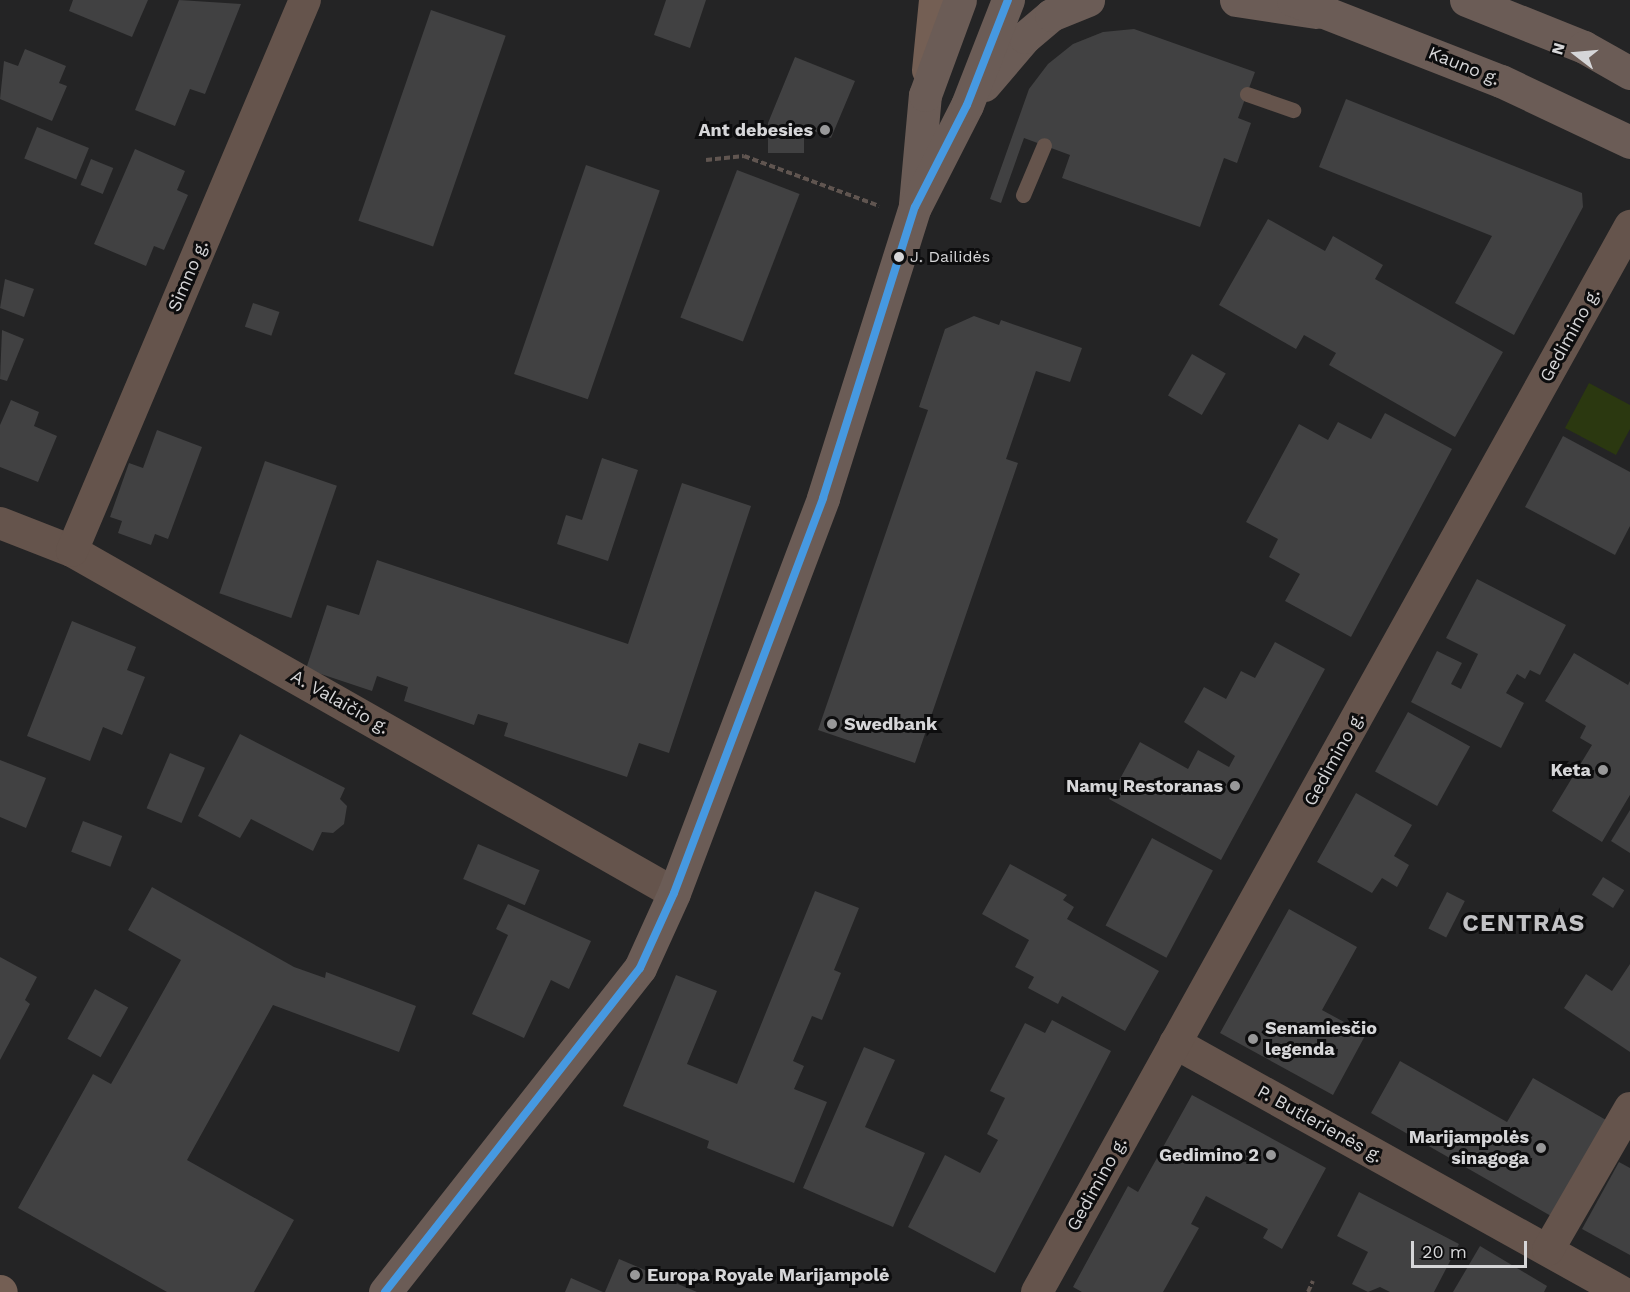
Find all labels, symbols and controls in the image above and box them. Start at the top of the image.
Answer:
north arrow [1546,24,1606,84]
text: N [1547,41,1569,57]
street label: Kauno g. [1425,42,1503,90]
place label: Ant debesies [698,119,813,141]
marker: Ant debesies [818,123,832,137]
street label: Simno g. [163,237,213,315]
place label: J. Dailidės [910,247,990,267]
marker: J. Dailidės [893,251,905,263]
street label: Gedimino g. [1535,284,1605,386]
street label: A. Valaičio g. [287,665,393,739]
street label: Gedimino g. [1299,708,1369,810]
place label: Swedbank [844,713,937,735]
marker: Swedbank [825,717,839,731]
place label: Keta [1551,759,1591,781]
marker: Keta [1596,763,1610,777]
place label: Namų Restoranas [1066,775,1223,797]
marker: Namų Restoranas [1228,779,1242,793]
district label: CENTRAS [1462,910,1586,938]
place label: Senamiesčio legenda [1265,1018,1377,1060]
marker: Senamiesčio legenda [1246,1032,1260,1046]
street label: P. Butlerienės g. [1253,1081,1387,1167]
place label: Marijampolės sinagoga [1409,1127,1529,1170]
street label: Gedimino g. [1062,1133,1132,1235]
marker: Marijampolės sinagoga [1534,1141,1548,1155]
place label: Gedimino 2 [1159,1144,1259,1166]
marker: Gedimino 2 [1264,1148,1278,1162]
scale bar [1414,1229,1530,1267]
text: 20 m [1422,1241,1467,1262]
place label: Europa Royale Marijampolė [647,1264,890,1286]
marker: Europa Royale Marijampolė [628,1268,642,1282]

